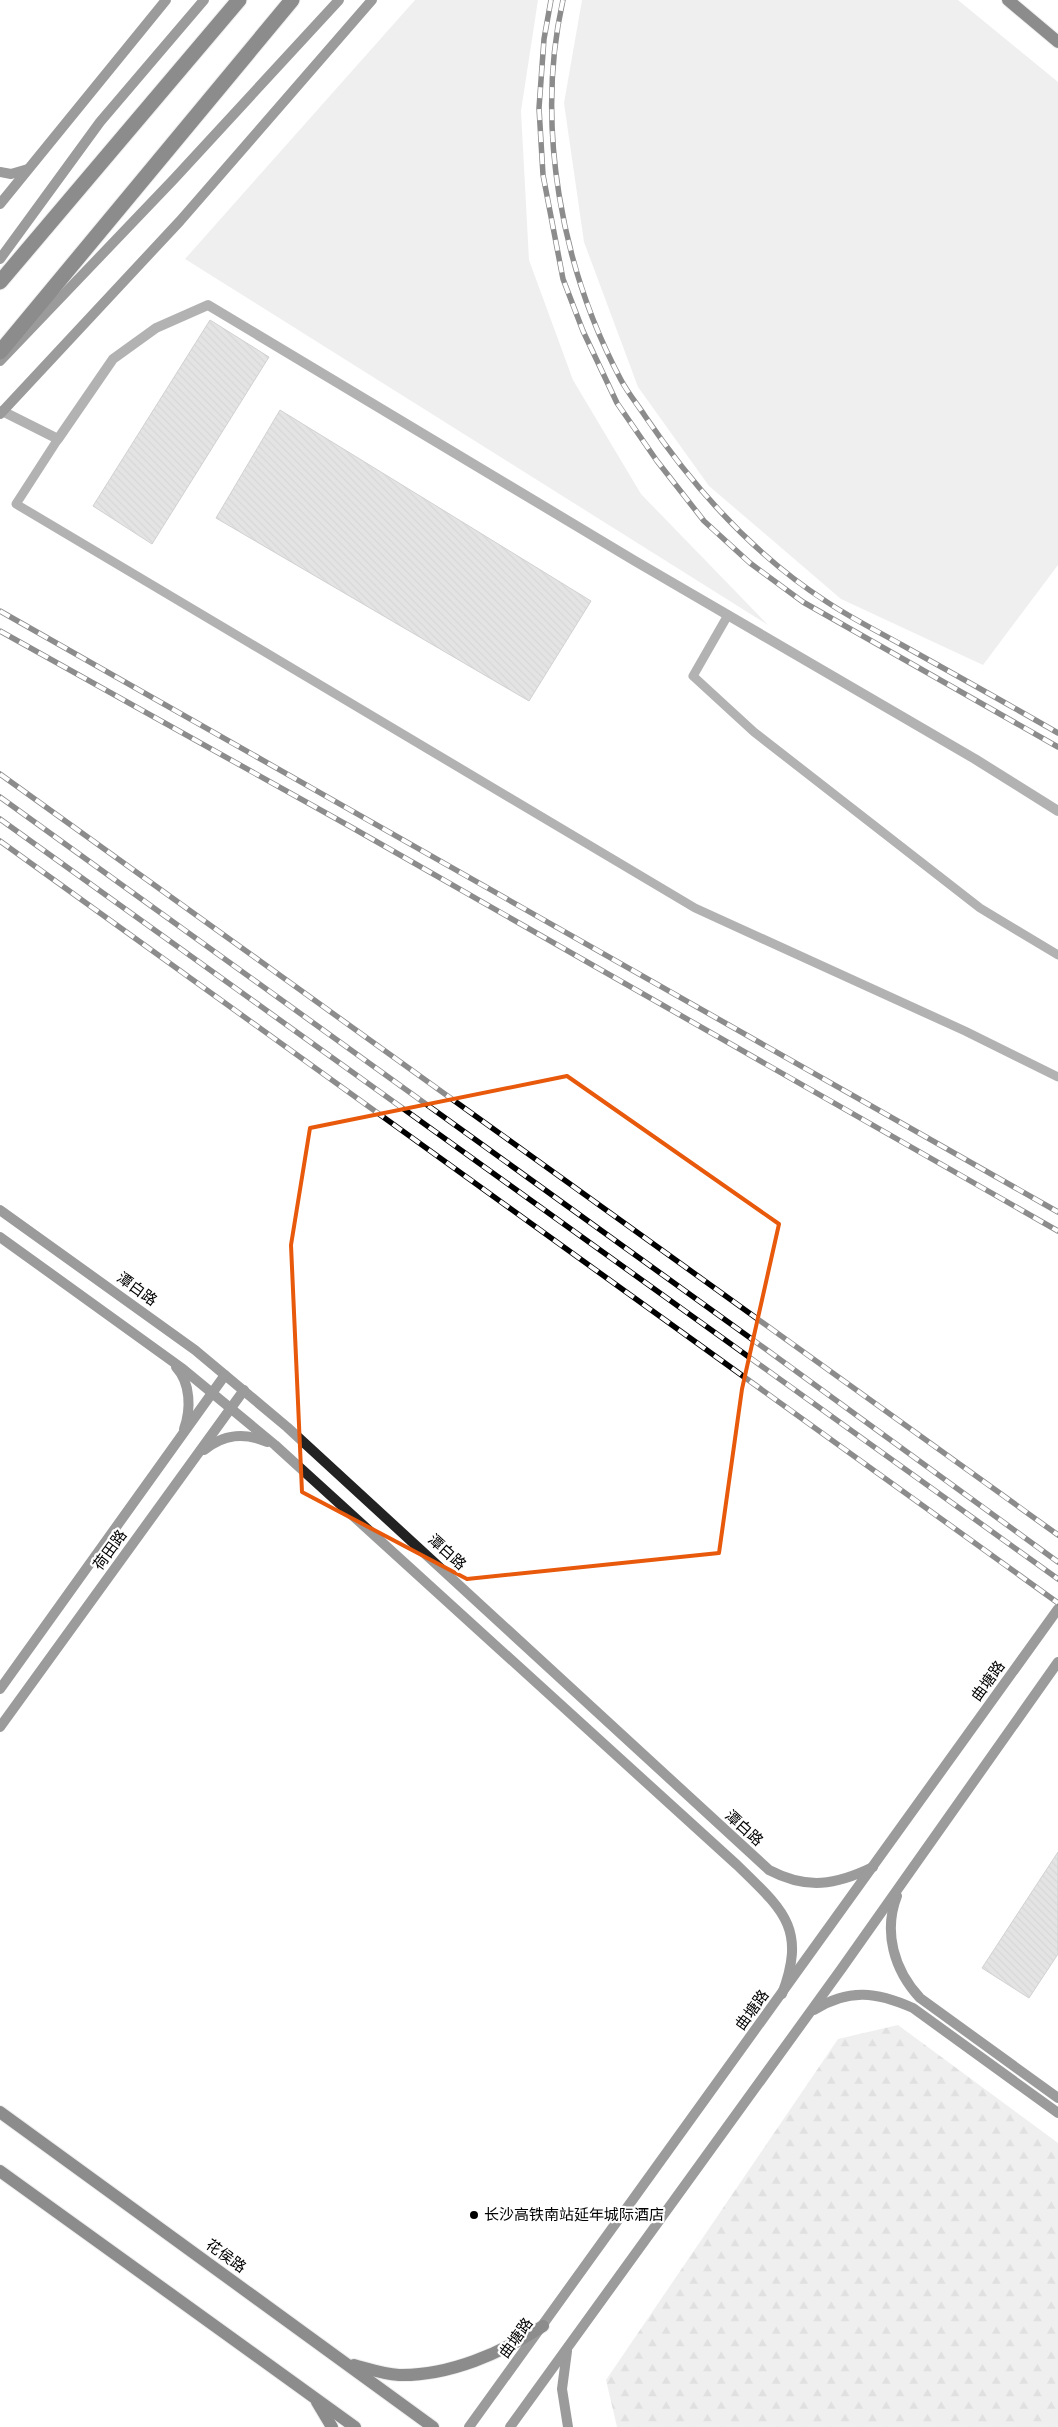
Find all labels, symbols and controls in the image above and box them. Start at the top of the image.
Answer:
street label: 潭白路 [114,1268,160,1310]
street label: 荷田路 [89,1527,131,1573]
street label: 潭白路 [424,1530,470,1574]
street label: 曲塘路 [967,1658,1009,1704]
street label: 潭白路 [721,1806,767,1850]
street label: 曲塘路 [731,1987,773,2033]
place label: 长沙高铁南站延年城际酒店 [484,2206,664,2224]
marker: 长沙高铁南站延年城际酒店 [468,2209,480,2221]
street label: 花侯路 [203,2235,249,2277]
street label: 曲塘路 [495,2315,537,2361]

